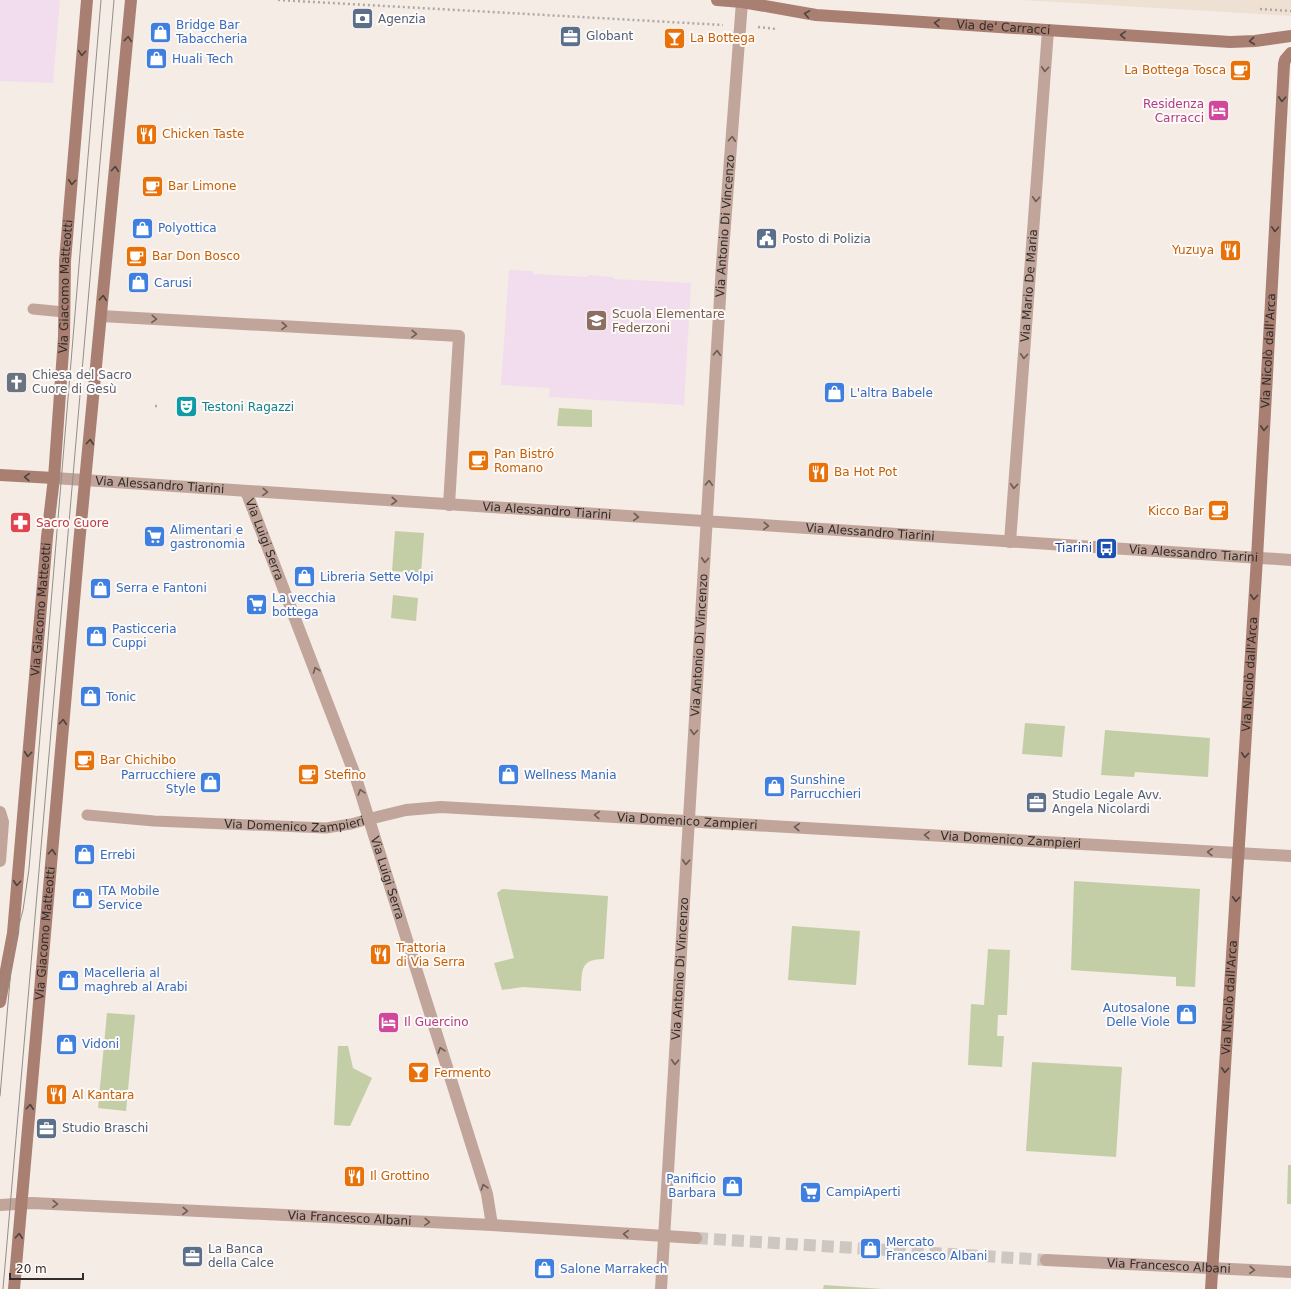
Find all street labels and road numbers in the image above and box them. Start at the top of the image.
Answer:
street label: Via de' Carracci [956,17,1051,37]
street label: Via Antonio Di Vincenzo [713,154,737,298]
street label: Via Giacomo Matteotti [56,219,75,354]
street label: Via Mario De Maria [1018,229,1040,343]
street label: Via Nicolò dall'Arca [1258,293,1278,409]
street label: Via Alessandro Tiarini [95,474,225,496]
street label: Via Luigi Serra [243,497,287,583]
street label: Via Alessandro Tiarini [482,499,612,522]
street label: Via Alessandro Tiarini [805,521,935,543]
street label: Via Giacomo Matteotti [28,542,53,677]
street label: Via Alessandro Tiarini [1129,542,1258,565]
street label: Via Antonio Di Vincenzo [688,573,711,717]
street label: Via Nicolò dall'Arca [1239,616,1260,732]
street label: Via Domenico Zampieri [617,810,758,832]
street label: Via Domenico Zampieri [224,814,366,835]
street label: Via Domenico Zampieri [940,829,1082,851]
street label: Via Luigi Serra [368,834,407,921]
street label: Via Giacomo Matteotti [32,866,58,1001]
street label: Via Antonio Di Vincenzo [669,897,691,1040]
street label: Via Nicolò dall'Arca [1219,940,1240,1055]
street label: Via Francesco Albani [287,1208,412,1228]
street label: Via Francesco Albani [1107,1256,1231,1276]

